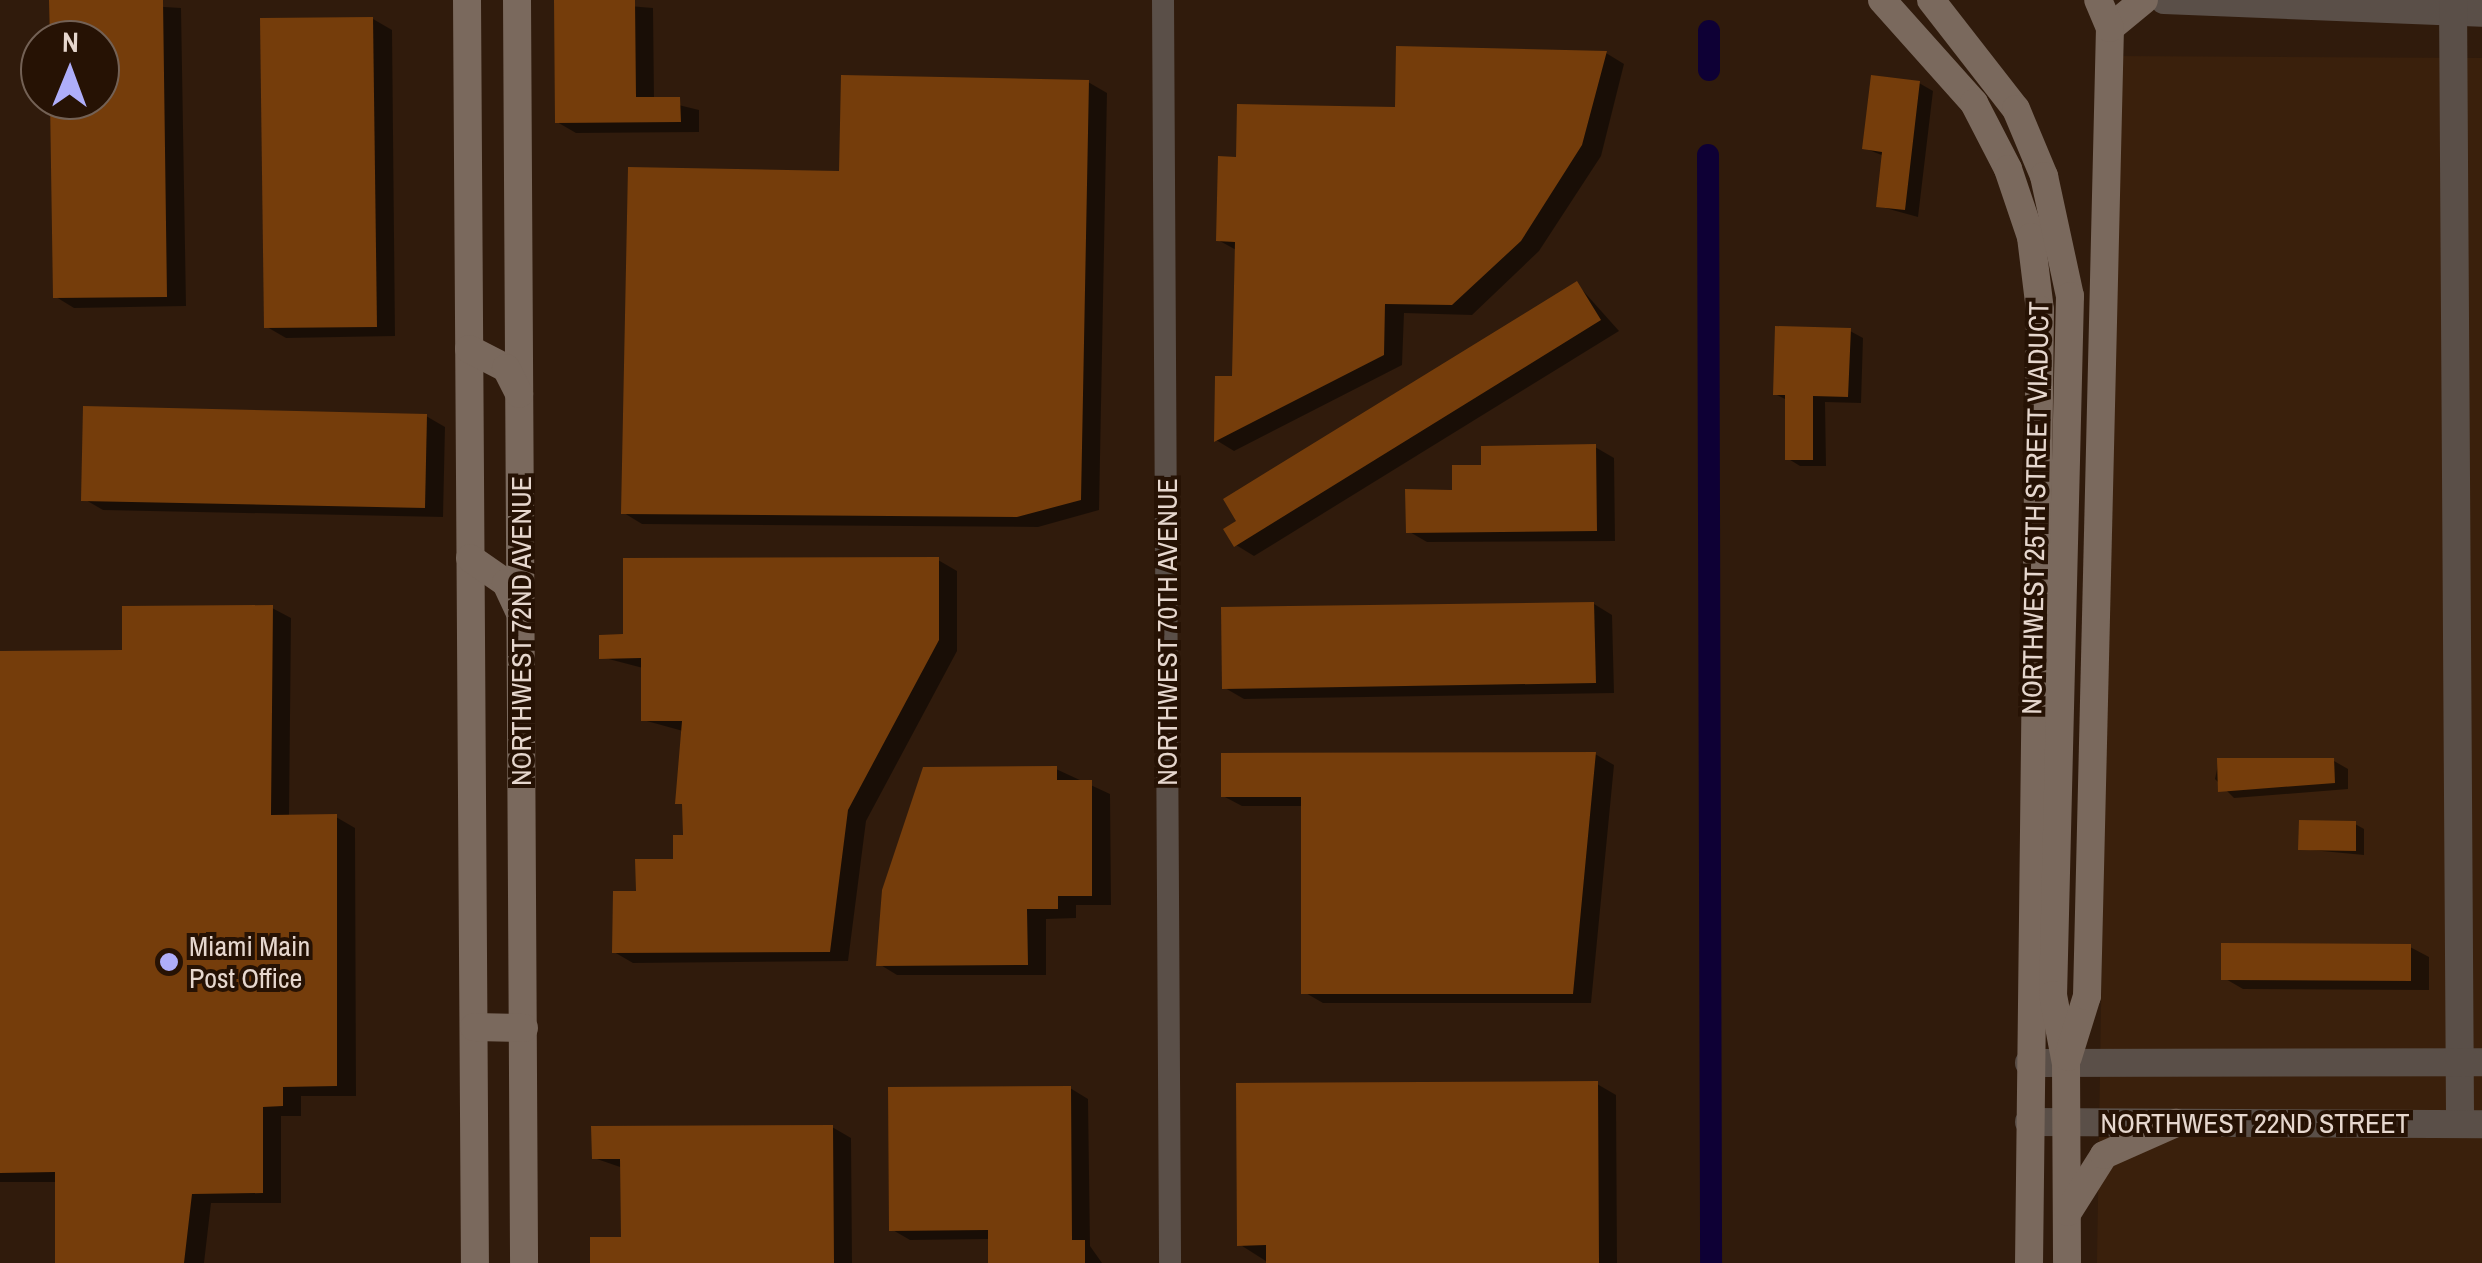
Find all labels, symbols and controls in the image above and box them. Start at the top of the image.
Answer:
north arrow [20,20,120,120]
text: N [62,23,79,61]
street label: NORTHWEST 25TH STREET VIADUCT [2015,301,2055,715]
street label: NORTHWEST 72ND AVENUE [504,475,538,787]
street label: NORTHWEST 70TH AVENUE [1150,477,1184,787]
place label: Miami Main Post Office [189,929,310,995]
marker: Miami Main Post Office [158,951,180,973]
street label: NORTHWEST 22ND STREET [2100,1106,2410,1140]

